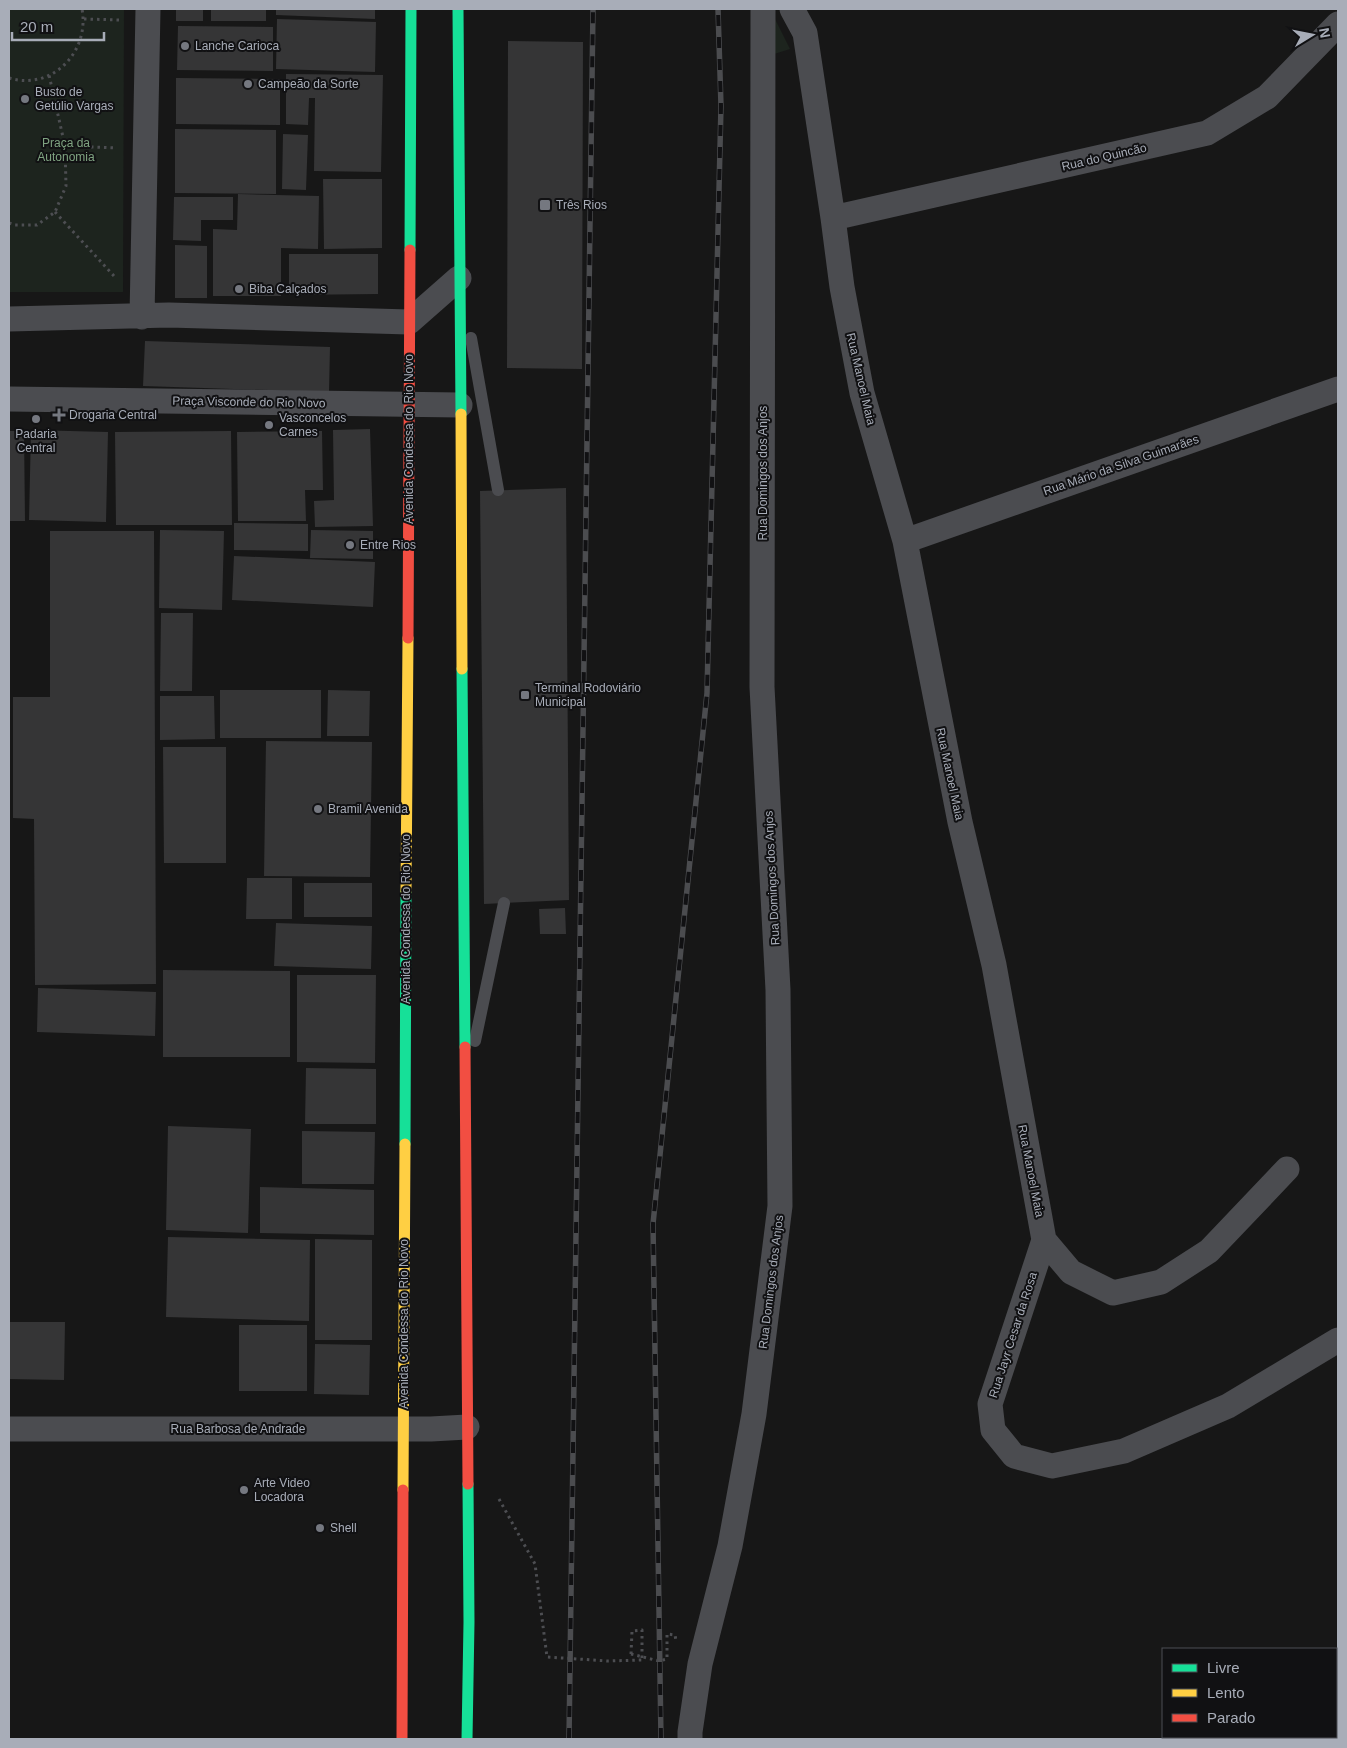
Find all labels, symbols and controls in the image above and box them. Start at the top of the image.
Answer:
scale bar [12,10,105,42]
north arrow [1287,10,1337,60]
text: 20 m [20,18,53,35]
text: N [1316,26,1334,39]
place label: Lanche Carioca [195,39,279,53]
marker: Lanche Carioca [179,40,191,52]
place label: Campeão da Sorte [258,77,359,91]
marker: Campeão da Sorte [242,78,254,90]
place label: Busto de Getúlio Vargas [35,85,114,113]
marker: Busto de Getúlio Vargas [19,93,31,105]
park label: Praça da Autonomia [37,136,95,164]
street label: Rua do Quincão [1060,140,1148,174]
marker: Três Rios [538,198,552,212]
place label: Três Rios [556,198,607,212]
place label: Biba Calçados [249,282,326,296]
marker: Biba Calçados [233,283,245,295]
street label: Rua Manoel Maia [844,332,878,427]
street label: Avenida Condessa do Rio Novo [402,354,416,524]
street label: Praça Visconde do Rio Novo [172,394,326,410]
street label: Rua Domingos dos Anjos [756,406,770,540]
place label: Drogaria Central [69,408,157,422]
marker: Drogaria Central [53,409,65,421]
place label: Vasconcelos Carnes [279,411,346,439]
marker: Padaria Central [30,413,42,425]
marker: Vasconcelos Carnes [263,419,275,431]
place label: Padaria Central [15,427,57,455]
street label: Rua Mário da Silva Guimarães [1041,432,1201,498]
place label: Entre Rios [360,538,416,552]
marker: Entre Rios [344,539,356,551]
place label: Terminal Rodoviário Municipal [535,681,641,709]
marker: Terminal Rodoviário Municipal [519,689,531,701]
street label: Rua Manoel Maia [933,727,967,822]
place label: Bramil Avenida [328,802,408,816]
marker: Bramil Avenida [312,803,324,815]
street label: Rua Domingos dos Anjos [761,810,783,946]
street label: Avenida Condessa do Rio Novo [399,834,413,1004]
street label: Rua Manoel Maia [1015,1123,1047,1219]
street label: Rua Domingos dos Anjos [756,1214,786,1350]
street label: Avenida Condessa do Rio Novo [397,1239,411,1409]
street label: Rua Jayr Cesar da Rosa [986,1270,1040,1400]
street label: Rua Barbosa de Andrade [171,1422,306,1436]
place label: Arte Video Locadora [254,1476,310,1504]
marker: Arte Video Locadora [238,1484,250,1496]
place label: Shell [330,1521,357,1535]
marker: Shell [314,1522,326,1534]
legend [1162,1648,1337,1738]
text: Livre [1207,1659,1240,1676]
text: Lento [1207,1684,1245,1701]
text: Parado [1207,1709,1255,1726]

